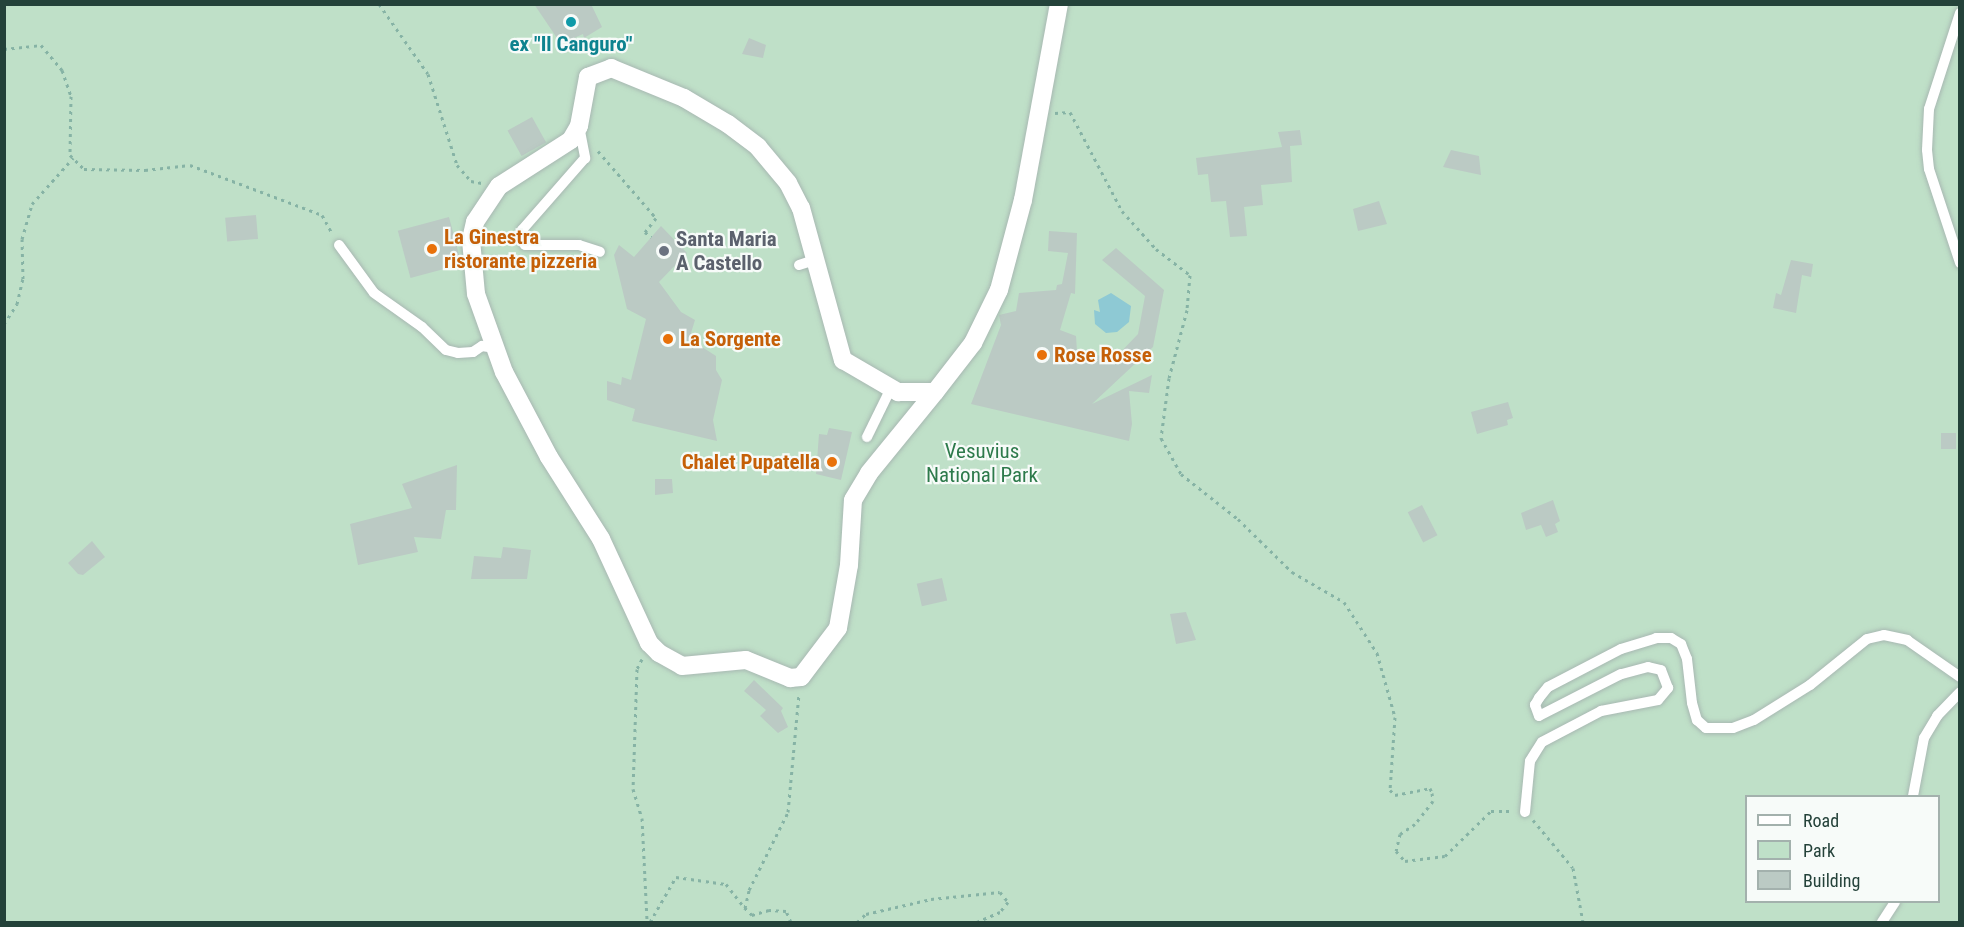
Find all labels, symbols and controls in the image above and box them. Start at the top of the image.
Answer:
marker: ex "Il Canguro" [564,15,578,29]
place label: ex "Il Canguro" [510,31,632,57]
place label: La Ginestra ristorante pizzeria [444,224,597,274]
place label: Santa Maria A Castello [676,226,777,276]
marker: La Ginestra ristorante pizzeria [425,242,439,256]
marker: Santa Maria A Castello [657,244,671,258]
place label: La Sorgente [680,326,781,352]
marker: La Sorgente [661,332,675,346]
place label: Rose Rosse [1054,342,1152,368]
marker: Rose Rosse [1035,348,1049,362]
park label: Vesuvius National Park [926,438,1038,488]
place label: Chalet Pupatella [682,449,820,475]
marker: Chalet Pupatella [825,455,839,469]
legend [1745,795,1940,903]
text: Road [1803,810,1839,831]
text: Park [1803,840,1835,861]
text: Building [1803,870,1860,891]

